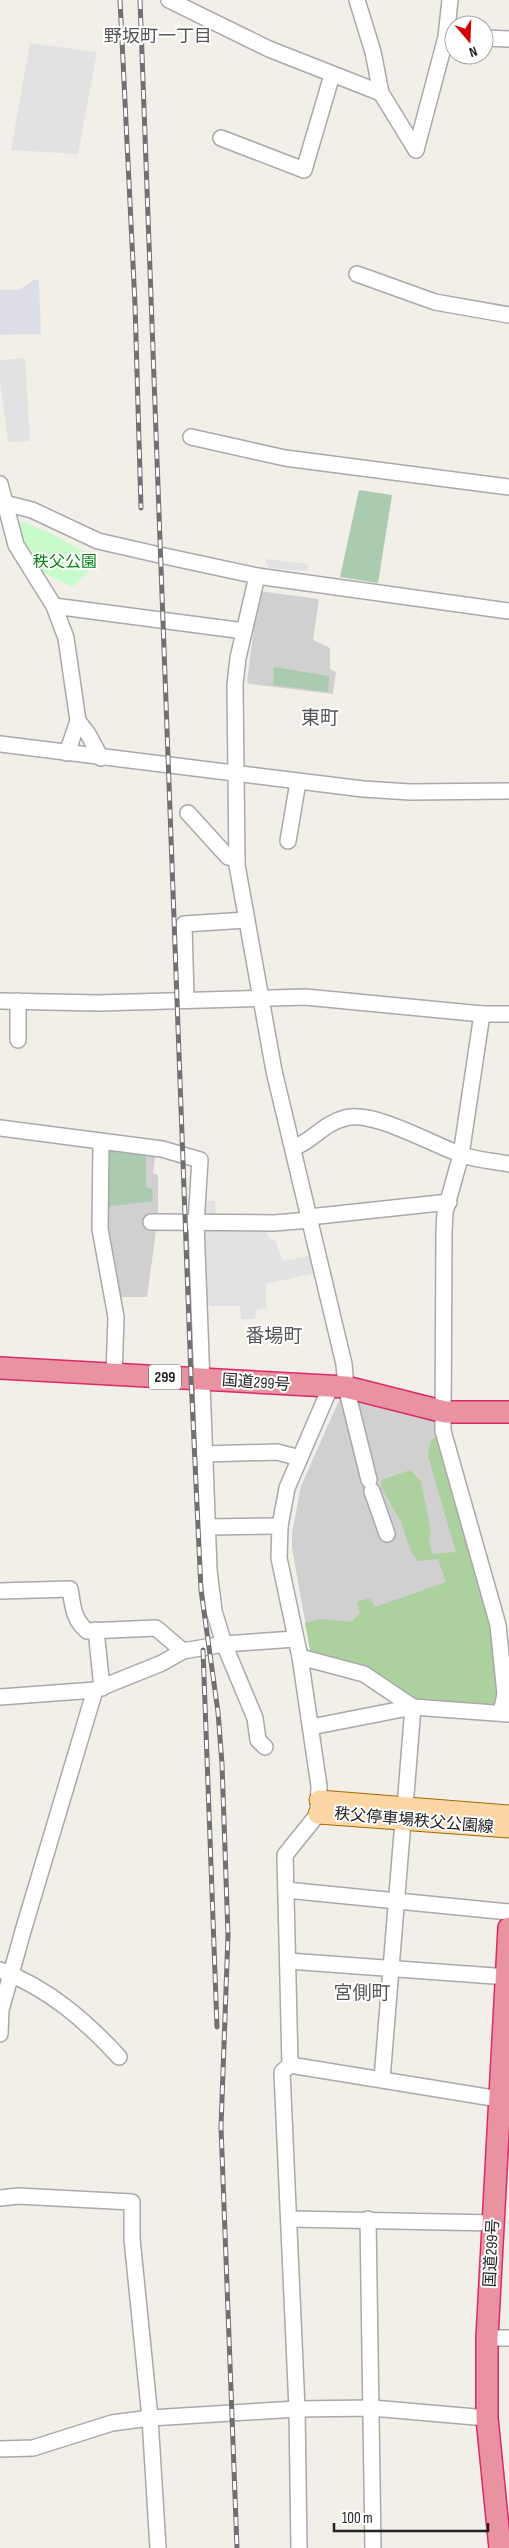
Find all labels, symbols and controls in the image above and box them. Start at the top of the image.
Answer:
north arrow [444,15,494,65]
district label: 野坂町一丁目 [104,26,212,47]
text: N [467,43,479,61]
park label: 秩父公園 [33,553,97,572]
district label: 東町 [301,707,339,730]
district label: 番場町 [245,1325,303,1348]
road number: 299 [149,1364,181,1390]
street label: 国道299号 [221,1371,291,1395]
street label: 秩父停車場秩父公園線 [333,1805,495,1837]
district label: 宮側町 [333,1982,391,2005]
street label: 国道299号 [481,2218,503,2288]
scale bar [334,2500,488,2532]
text: 100 m [342,2509,373,2528]

